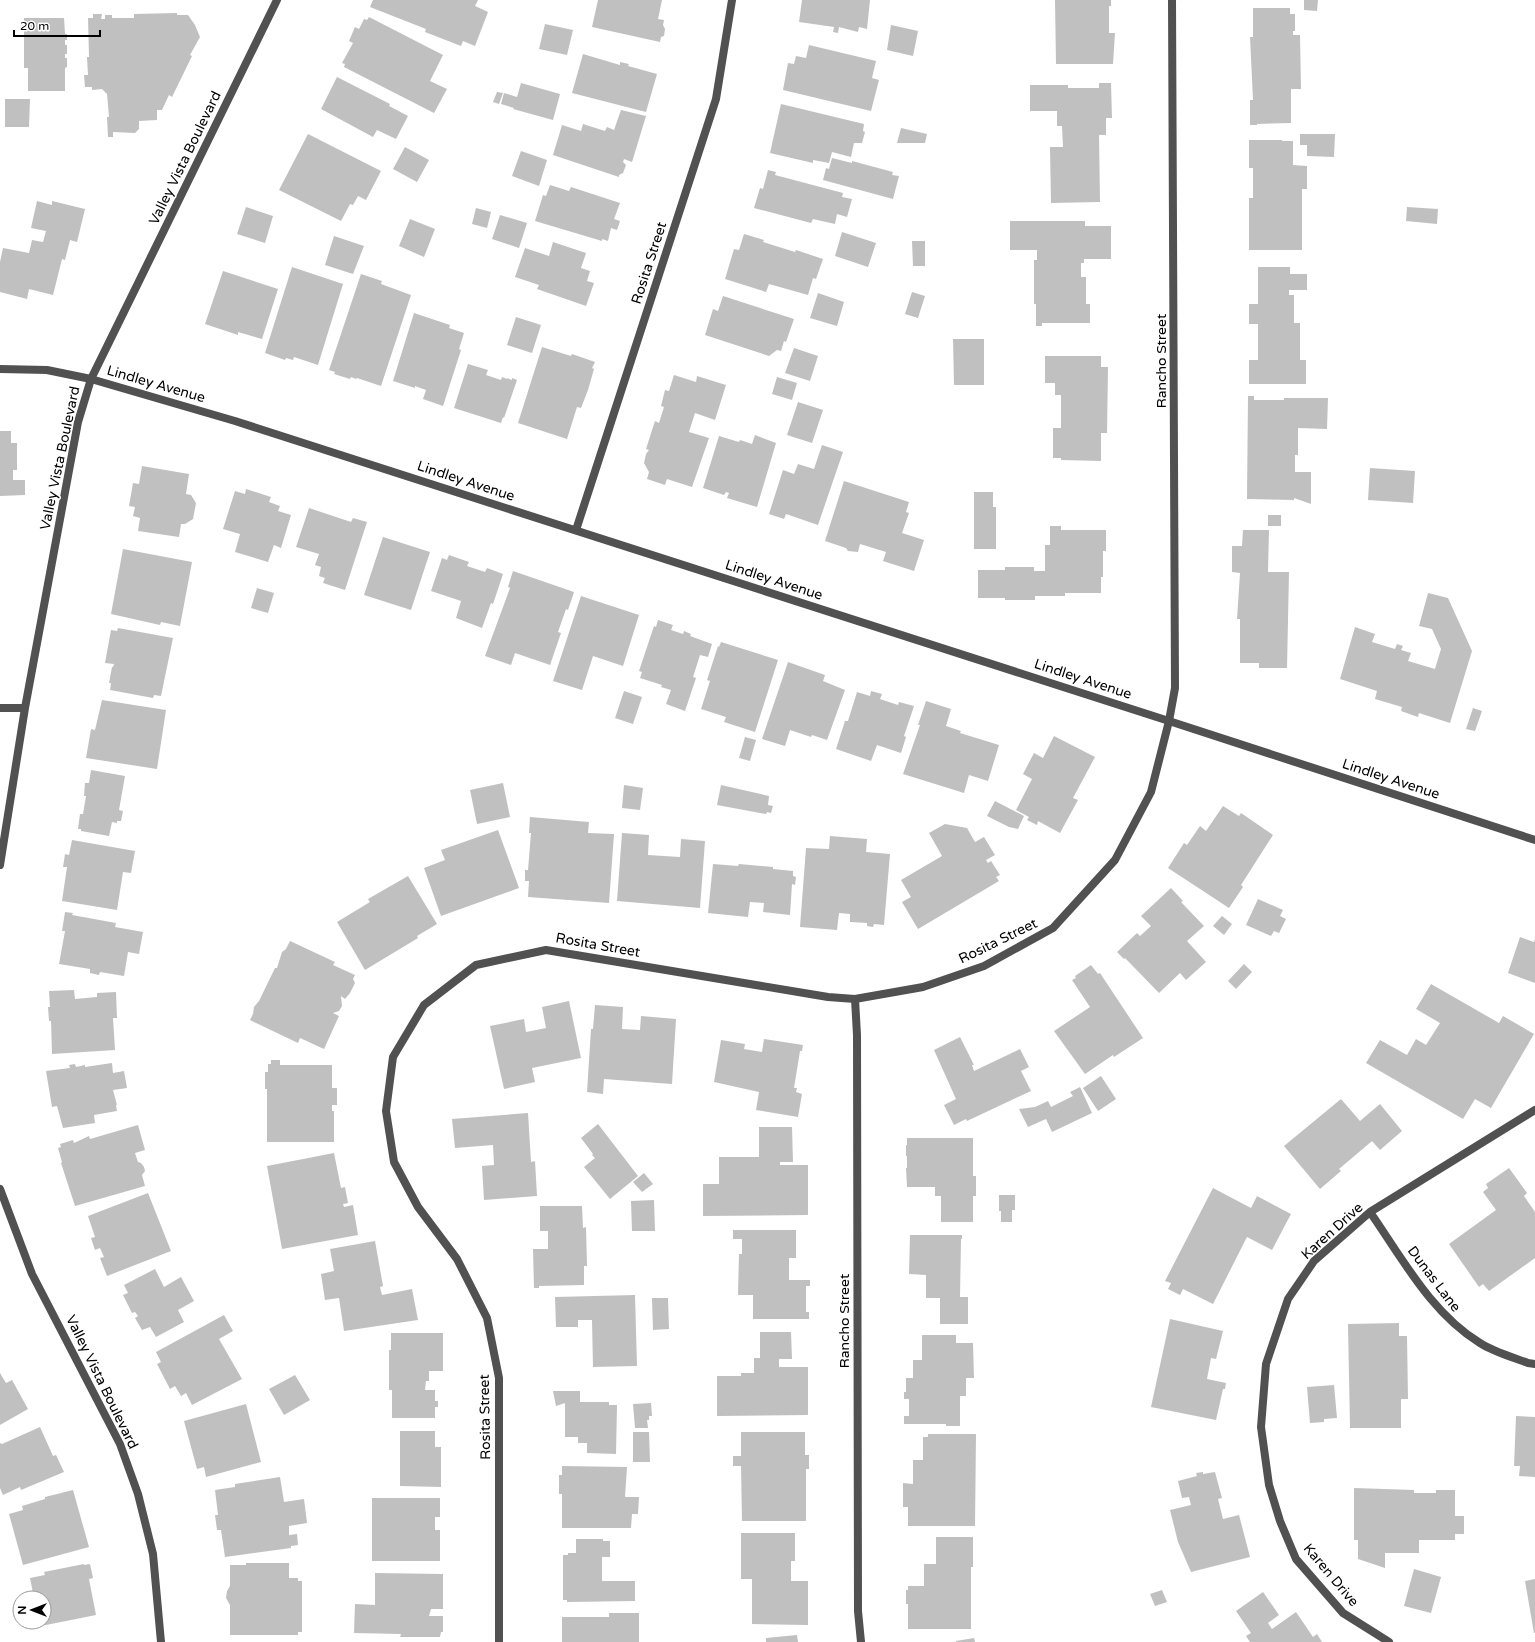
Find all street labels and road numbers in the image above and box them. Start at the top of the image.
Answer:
street label: Valley Vista Boulevard [145,88,225,228]
street label: Rosita Street [628,219,671,306]
street label: Rancho Street [1153,313,1170,408]
street label: Lindley Avenue [105,362,207,406]
street label: Valley Vista Boulevard [36,385,84,531]
street label: Lindley Avenue [415,457,517,505]
street label: Lindley Avenue [723,556,825,604]
street label: Lindley Avenue [1032,655,1134,703]
street label: Lindley Avenue [1340,755,1442,803]
street label: Rosita Street [956,914,1041,967]
street label: Rosita Street [554,929,642,961]
street label: Karen Drive [1298,1199,1366,1263]
street label: Dunas Lane [1404,1243,1464,1315]
street label: Rancho Street [836,1273,853,1368]
street label: Valley Vista Boulevard [62,1312,142,1452]
street label: Rosita Street [476,1373,494,1460]
street label: Karen Drive [1300,1540,1362,1610]

